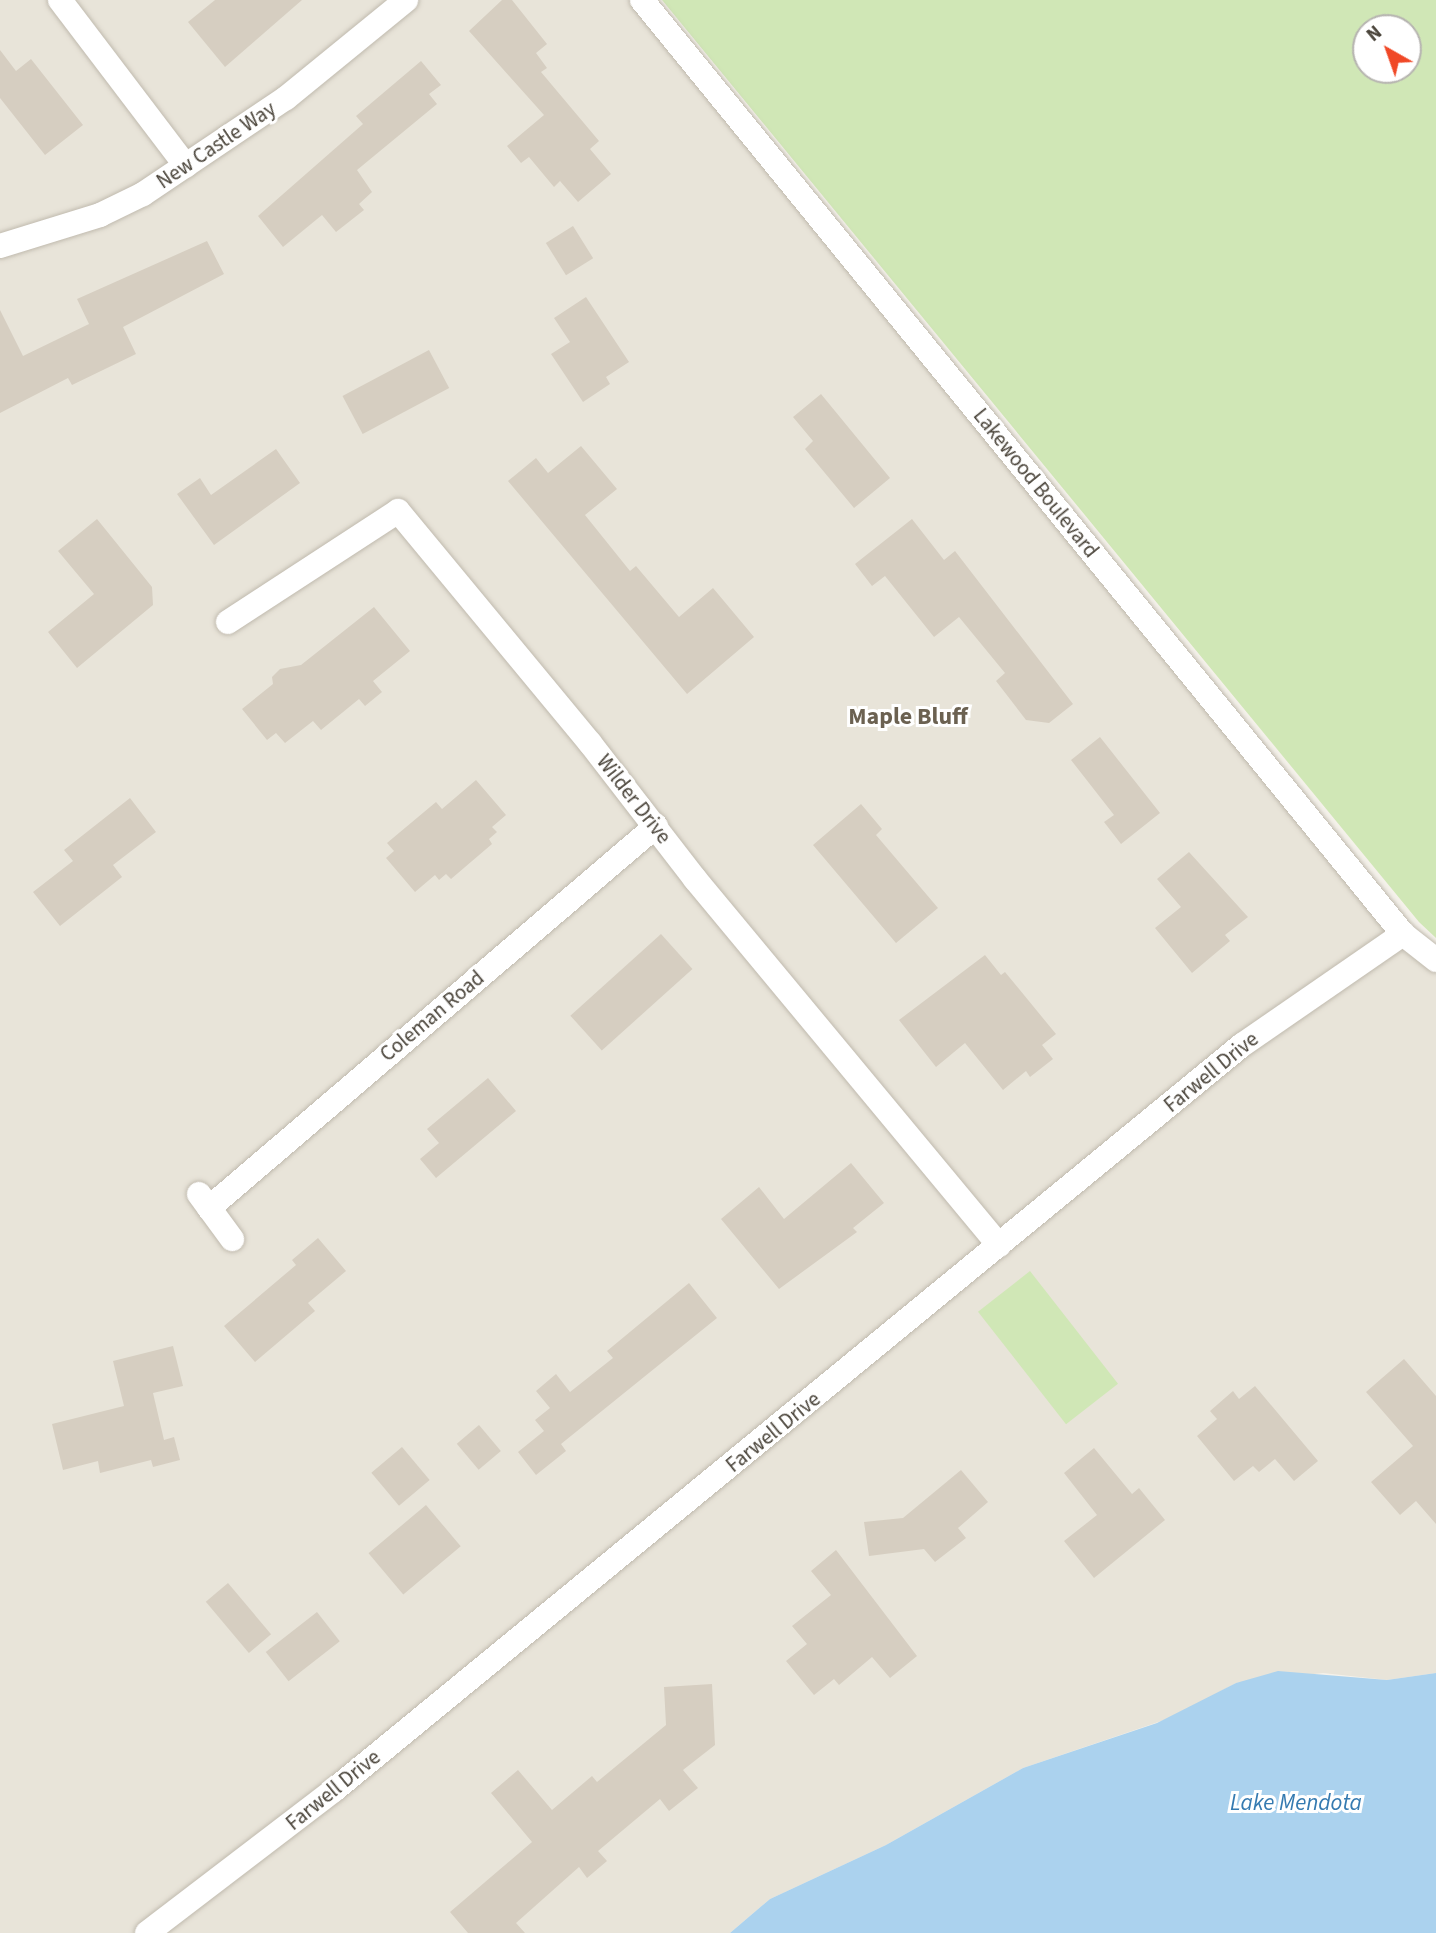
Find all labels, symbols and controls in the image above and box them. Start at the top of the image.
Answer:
north arrow [1352,14,1422,84]
text: N [1361,20,1388,48]
street label: New Castle Way [152,96,280,194]
street label: Lakewood Boulevard [968,403,1104,563]
district label: Maple Bluff [848,703,968,731]
street label: Wilder Drive [591,749,677,849]
street label: Coleman Road [375,965,489,1067]
street label: Farwell Drive [1159,1026,1263,1118]
street label: Farwell Drive [721,1386,825,1478]
street label: Farwell Drive [281,1744,385,1836]
water label: Lake Mendota [1230,1789,1362,1817]

